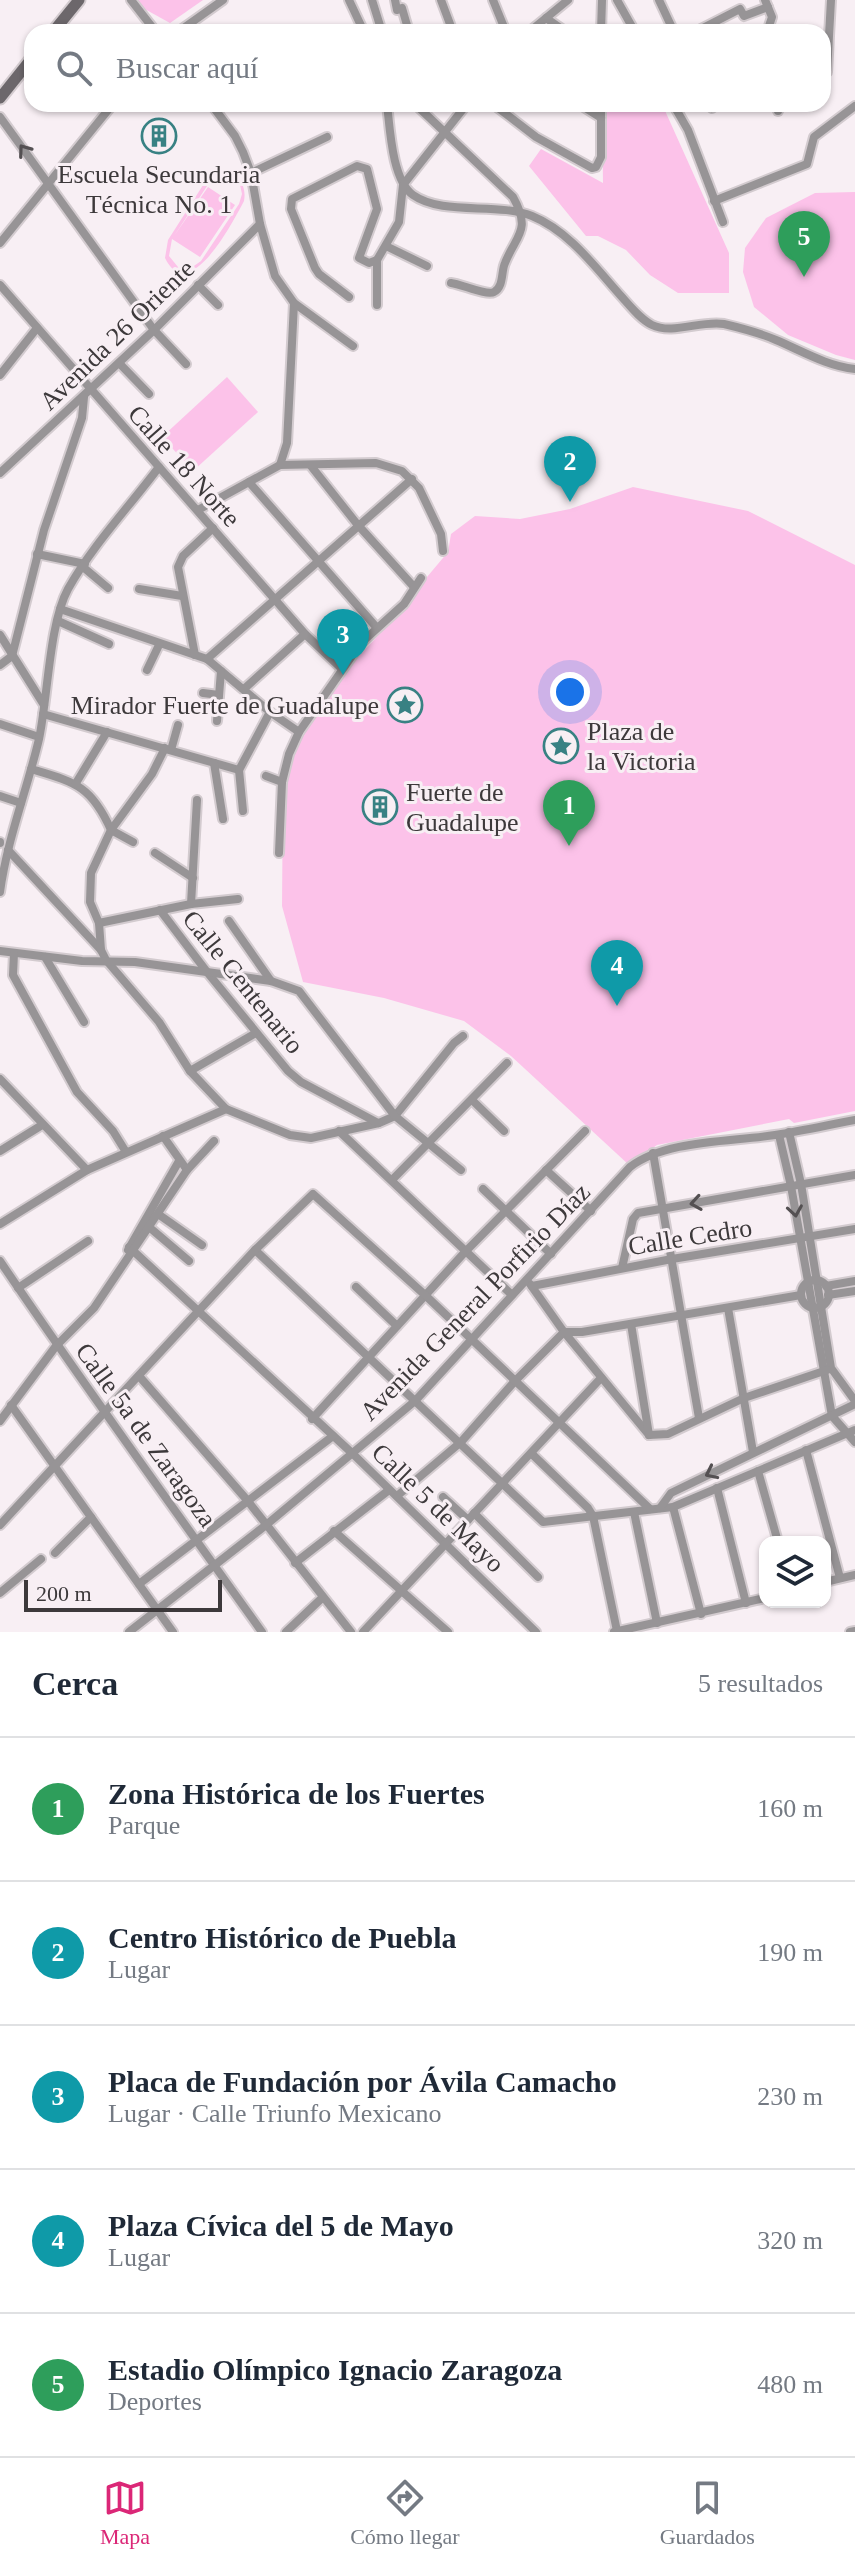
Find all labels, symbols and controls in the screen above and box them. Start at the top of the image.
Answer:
search box [24,24,831,112]
icon: search [52,46,96,90]
text: Buscar aquí [116,51,258,84]
building icon: Escuela Secundaria Técnica No. 1 [140,117,178,155]
one-way arrow [20,144,34,159]
place label: Escuela Secundaria Técnica No. 1 [58,160,261,219]
pin: 5 [778,211,830,277]
street label: Avenida 26 Oriente [34,254,200,416]
street label: Calle 18 Norte [122,399,246,533]
pin: 2 [544,436,596,502]
pin: 3 [317,609,369,675]
your location [550,672,590,712]
place icon: Mirador Fuerte de Guadalupe [386,686,424,724]
place label: Mirador Fuerte de Guadalupe [71,691,379,720]
place label: Plaza de la Victoria [587,717,696,776]
place icon: Plaza de la Victoria [542,727,580,765]
place label: Fuerte de Guadalupe [406,778,519,837]
pin: 1 [543,780,595,846]
building icon: Fuerte de Guadalupe [361,788,399,826]
street label: Calle Centenario [177,905,309,1059]
pin: 4 [591,940,643,1006]
street label: Avenida General Porfirio Díaz [354,1178,596,1426]
one-way arrow [689,1194,702,1211]
one-way arrow [786,1204,803,1218]
street label: Calle Cedro [626,1213,754,1261]
street label: Calle 5a de Zaragoza [70,1337,223,1533]
street label: Calle 5 de Mayo [366,1438,510,1578]
one-way arrow [705,1463,720,1479]
map controls [759,1536,831,1608]
button: layers [759,1536,831,1608]
scale bar [24,1576,222,1612]
text: 200 m [36,1581,92,1606]
text: Cerca [32,1665,118,1702]
text: 5 resultados [698,1669,823,1698]
text: Zona Histórica de los Fuertes [108,1777,485,1810]
text: 1 [52,1794,65,1823]
text: 160 m [757,1794,823,1823]
text: Parque [108,1811,180,1840]
text: Centro Histórico de Puebla [108,1921,457,1954]
text: 2 [52,1938,65,1967]
text: 190 m [757,1938,823,1967]
text: Lugar [108,1955,170,1984]
text: Placa de Fundación por Ávila Camacho [108,2065,617,2098]
text: 3 [52,2082,65,2111]
text: 230 m [757,2082,823,2111]
text: Lugar · Calle Triunfo Mexicano [108,2099,442,2128]
text: Plaza Cívica del 5 de Mayo [108,2209,454,2242]
text: 4 [52,2226,65,2255]
text: 320 m [757,2226,823,2255]
text: Lugar [108,2243,170,2272]
text: Estadio Olímpico Ignacio Zaragoza [108,2353,562,2386]
text: 5 [52,2370,65,2399]
text: 480 m [757,2370,823,2399]
text: Deportes [108,2387,202,2416]
tab: Mapa [100,2476,150,2550]
tab: Cómo llegar [350,2476,460,2550]
tab: Guardados [660,2476,755,2550]

